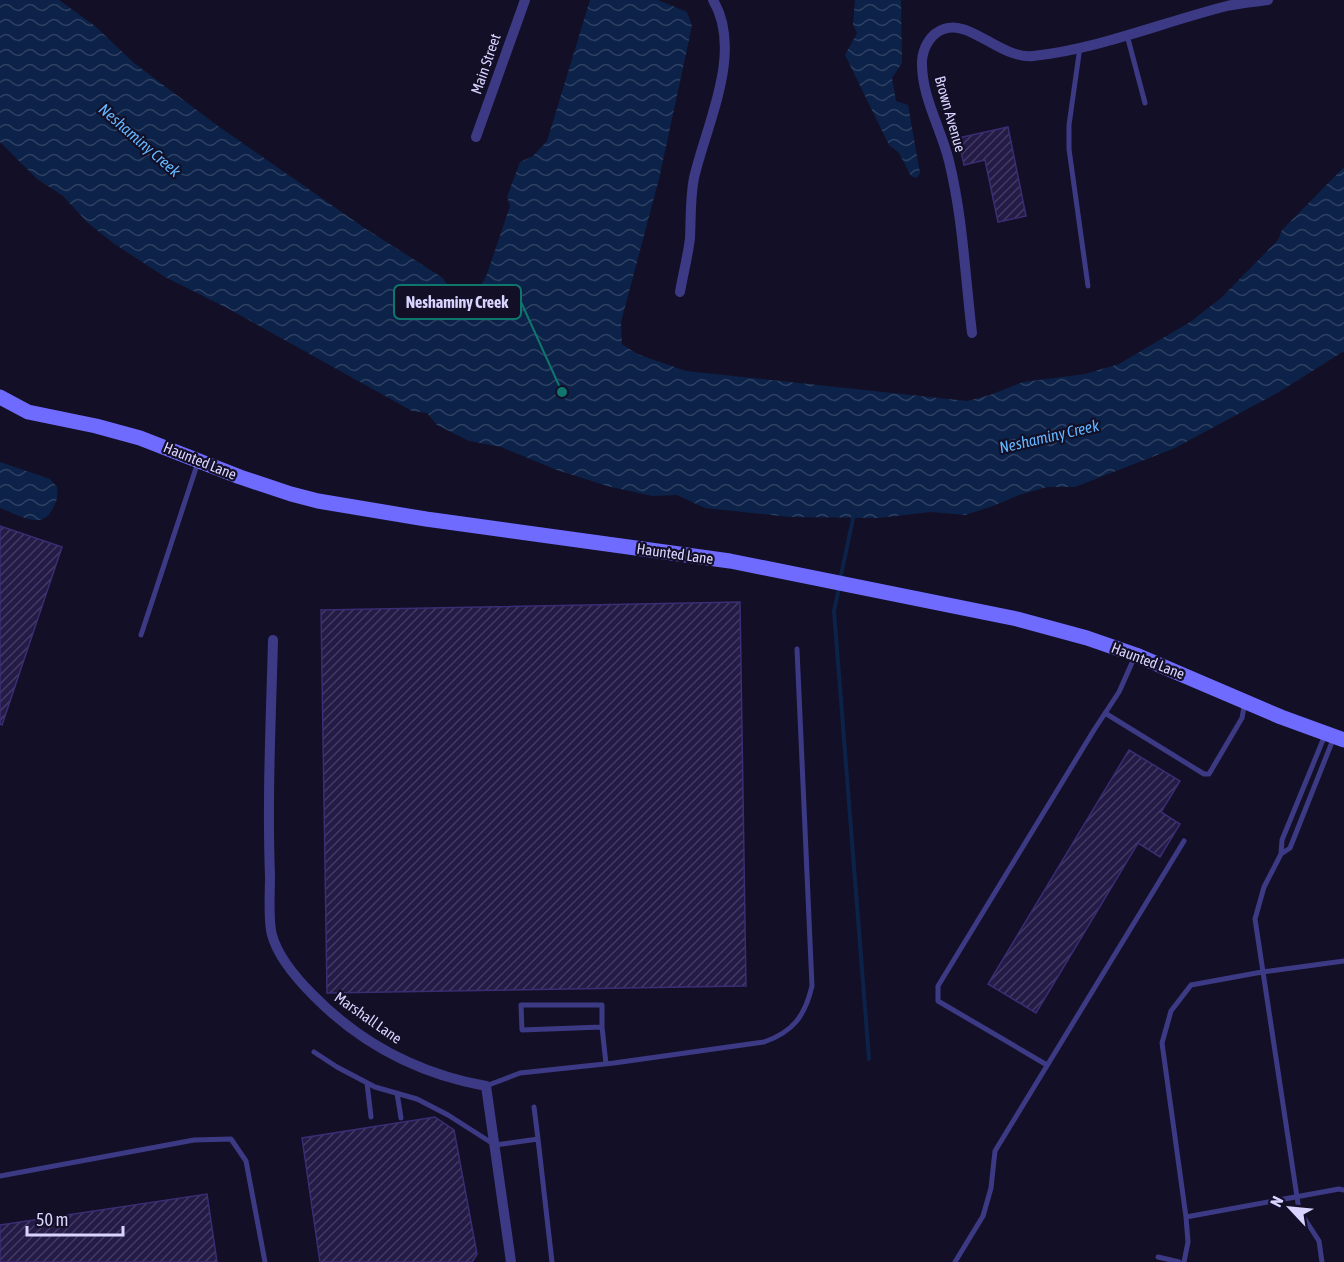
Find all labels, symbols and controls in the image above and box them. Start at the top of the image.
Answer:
street label: Main Street [467,31,504,96]
street label: Brown Avenue [932,74,969,154]
water label: Neshaminy Creek [95,100,185,182]
callout: Neshaminy Creek [394,285,521,319]
text: Neshaminy Creek [406,293,509,311]
water label: Neshaminy Creek [997,416,1102,457]
street label: Haunted Lane [161,438,239,483]
street label: Haunted Lane [636,540,715,567]
street label: Haunted Lane [1109,639,1187,682]
street label: Marshall Lane [332,988,405,1047]
north arrow [1260,1178,1320,1238]
text: N [1266,1193,1287,1210]
scale bar [27,1199,123,1237]
text: 50 m [36,1209,68,1230]

